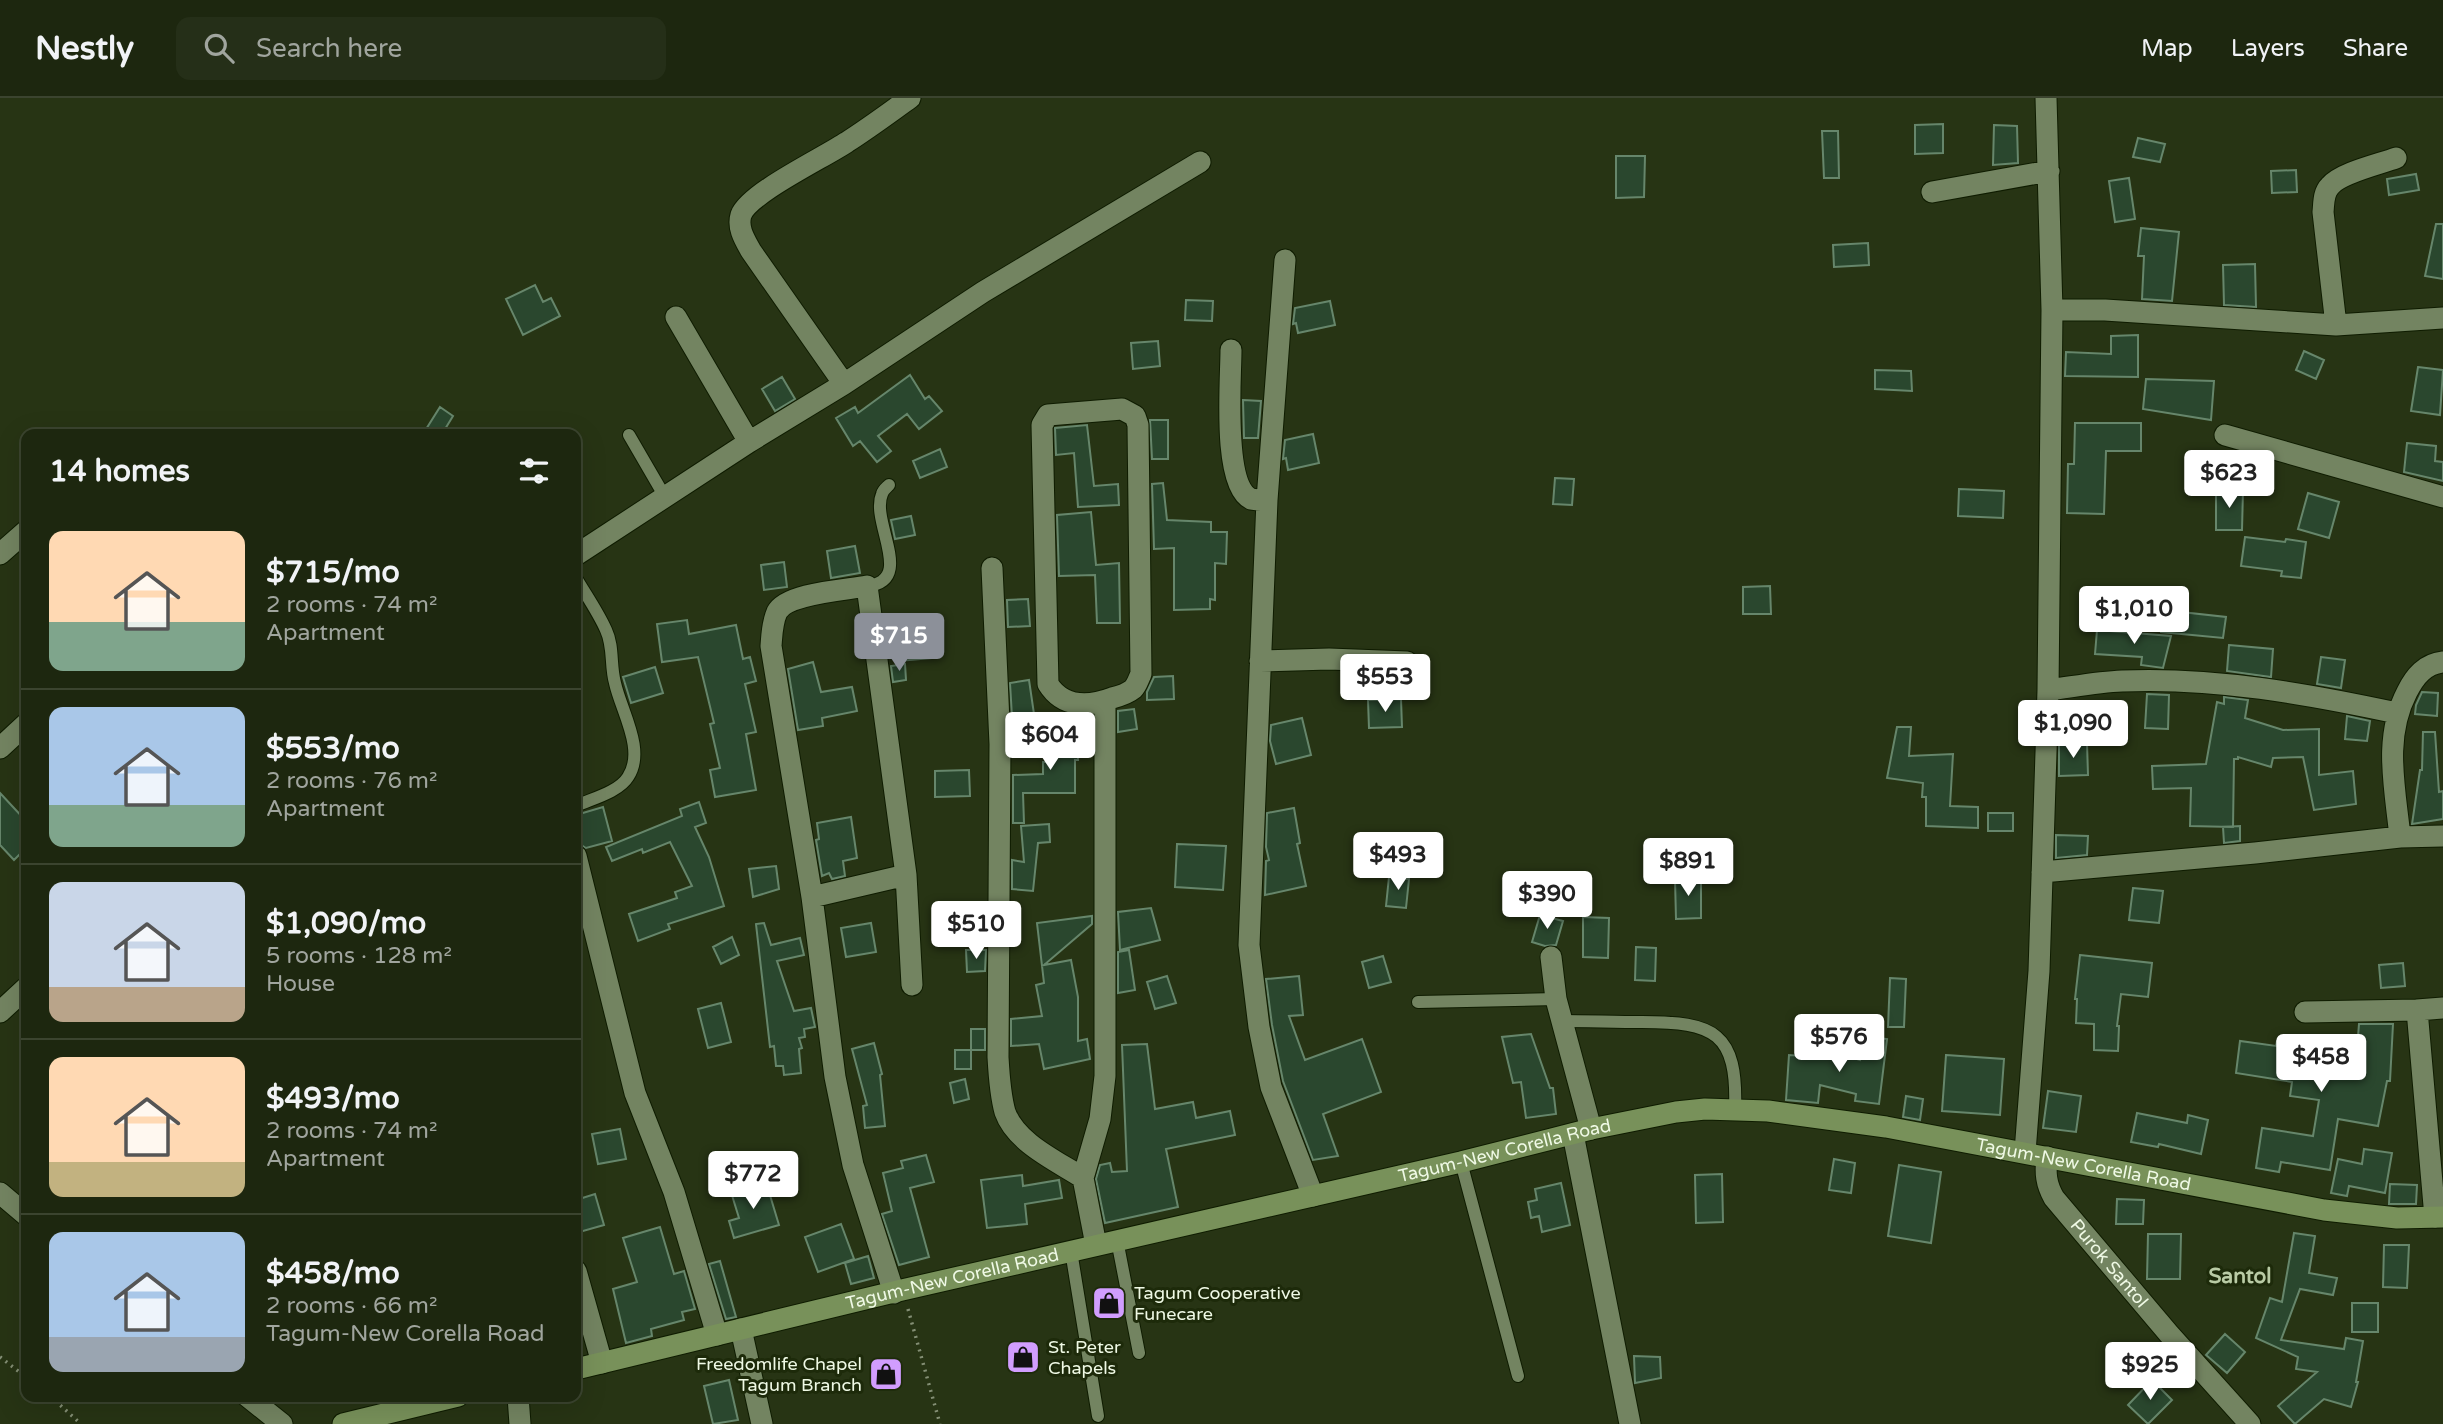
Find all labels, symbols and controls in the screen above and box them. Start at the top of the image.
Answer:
search box [176,17,666,80]
text: Nestly [35,29,134,68]
icon: search [200,29,238,67]
text: Search here [256,33,402,64]
text: Map [2141,34,2193,63]
text: Layers [2231,34,2305,63]
text: Share [2343,34,2408,63]
pin: $623 [2188,450,2270,510]
icon: filters [515,452,553,490]
text: 14 homes [49,453,190,490]
text: $623 [2200,459,2258,487]
text: $715/mo [266,554,400,591]
icon: home [105,559,189,643]
pin: $1,010 [2077,587,2191,646]
text: 2 rooms · 74 m² [266,591,437,619]
text: $1,010 [2095,595,2173,623]
pin: $715 [858,614,940,673]
text: Apartment [266,619,385,647]
text: $715 [870,622,928,650]
pin: $553 [1344,654,1426,714]
text: $553 [1356,663,1414,691]
pin: $1,090 [2016,700,2130,760]
text: $1,090 [2034,709,2112,737]
pin: $604 [1009,712,1091,772]
text: $604 [1021,721,1079,749]
text: $553/mo [266,730,400,767]
icon: home [105,735,189,819]
text: 2 rooms · 76 m² [266,767,437,795]
text: Apartment [266,795,385,823]
pin: $493 [1357,832,1439,892]
pin: $891 [1647,838,1729,898]
text: $493 [1369,841,1427,869]
text: $891 [1659,847,1717,875]
pin: $390 [1506,872,1588,931]
text: $390 [1518,880,1576,908]
pin: $510 [935,902,1017,961]
text: $1,090/mo [266,905,426,942]
icon: home [105,910,189,994]
text: $510 [947,910,1005,938]
text: 5 rooms · 128 m² [266,942,452,970]
text: House [266,970,335,998]
pin: $576 [1798,1014,1880,1074]
text: $576 [1810,1023,1868,1051]
pin: $458 [2280,1034,2362,1094]
text: $458 [2292,1043,2350,1071]
text: $493/mo [266,1080,400,1117]
icon: home [105,1085,189,1169]
street label: Tagum-New Corella Road [1396,1114,1613,1187]
text: 2 rooms · 74 m² [266,1117,437,1145]
street label: Tagum-New Corella Road [1974,1133,2193,1196]
text: Apartment [266,1145,385,1173]
pin: $772 [712,1152,794,1211]
text: $772 [724,1160,782,1188]
street label: Purok Santol [2066,1215,2153,1312]
street label: Tagum-New Corella Road [843,1243,1061,1314]
text: $458/mo [266,1255,400,1292]
icon: home [105,1260,189,1344]
district label: Santol [2208,1264,2272,1289]
place label: Tagum Cooperative Funecare [1134,1282,1301,1325]
shop icon: Tagum Cooperative Funecare [1090,1284,1128,1322]
text: 2 rooms · 66 m² [266,1292,437,1320]
text: Tagum-New Corella Road [266,1320,545,1348]
place label: St. Peter Chapels [1048,1336,1121,1379]
shop icon: St. Peter Chapels [1004,1338,1042,1376]
pin: $925 [2109,1342,2191,1402]
text: $925 [2121,1351,2179,1379]
place label: Freedomlife Chapel Tagum Branch [696,1353,862,1396]
shop icon: Freedomlife Chapel Tagum Branch [867,1355,905,1393]

